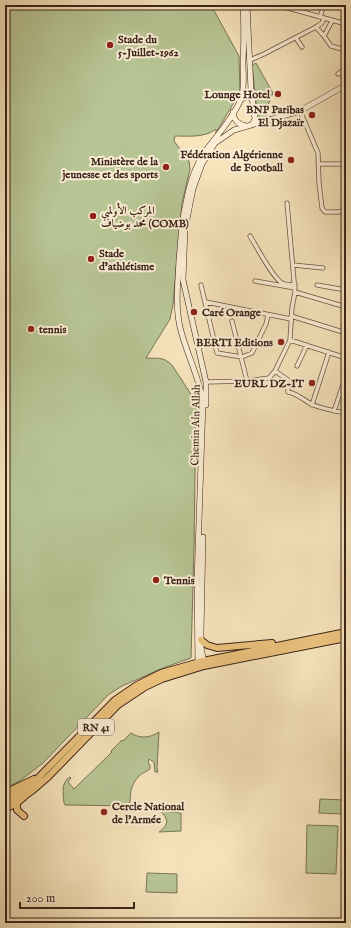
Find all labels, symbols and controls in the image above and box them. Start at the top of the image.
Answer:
place label: Stade du 5-Juillet-1962 [118,33,179,60]
marker: Stade du 5-Juillet-1962 [105,40,115,50]
place label: Lounge Hotel [203,88,271,102]
marker: Lounge Hotel [273,89,283,99]
place label: BNP Paribas El Djazaïr [246,103,305,130]
marker: BNP Paribas El Djazaïr [307,110,317,120]
place label: Fédération Algérienne de Football [180,148,284,175]
place label: Ministère de la jeunesse et des sports [61,155,158,182]
marker: Fédération Algérienne de Football [286,155,296,165]
marker: Ministère de la jeunesse et des sports [161,162,171,172]
place label: المركب الأولمبي محمد بوضياف (COMB) [101,202,189,231]
marker: المركب الأولمبي محمد بوضياف (COMB) [88,211,98,221]
place label: Stade d’athlétisme [99,247,154,274]
marker: Stade d’athlétisme [86,254,96,264]
place label: Caré Orange [202,306,261,320]
marker: Caré Orange [189,307,199,317]
place label: tennis [38,323,66,337]
marker: tennis [26,324,36,334]
place label: BERTI Editions [196,336,273,350]
marker: BERTI Editions [276,337,286,347]
place label: EURL DZ-IT [234,377,305,391]
marker: EURL DZ-IT [307,378,317,388]
street label: Chemin Aîn Allah [188,384,204,466]
place label: Tennis [163,574,195,588]
marker: Tennis [151,575,161,585]
road number: RN 41 [78,719,114,735]
place label: Cercle National de l'Armée [112,800,185,827]
marker: Cercle National de l'Armée [99,807,109,817]
scale bar [20,884,134,910]
text: 200 m [26,891,55,906]

